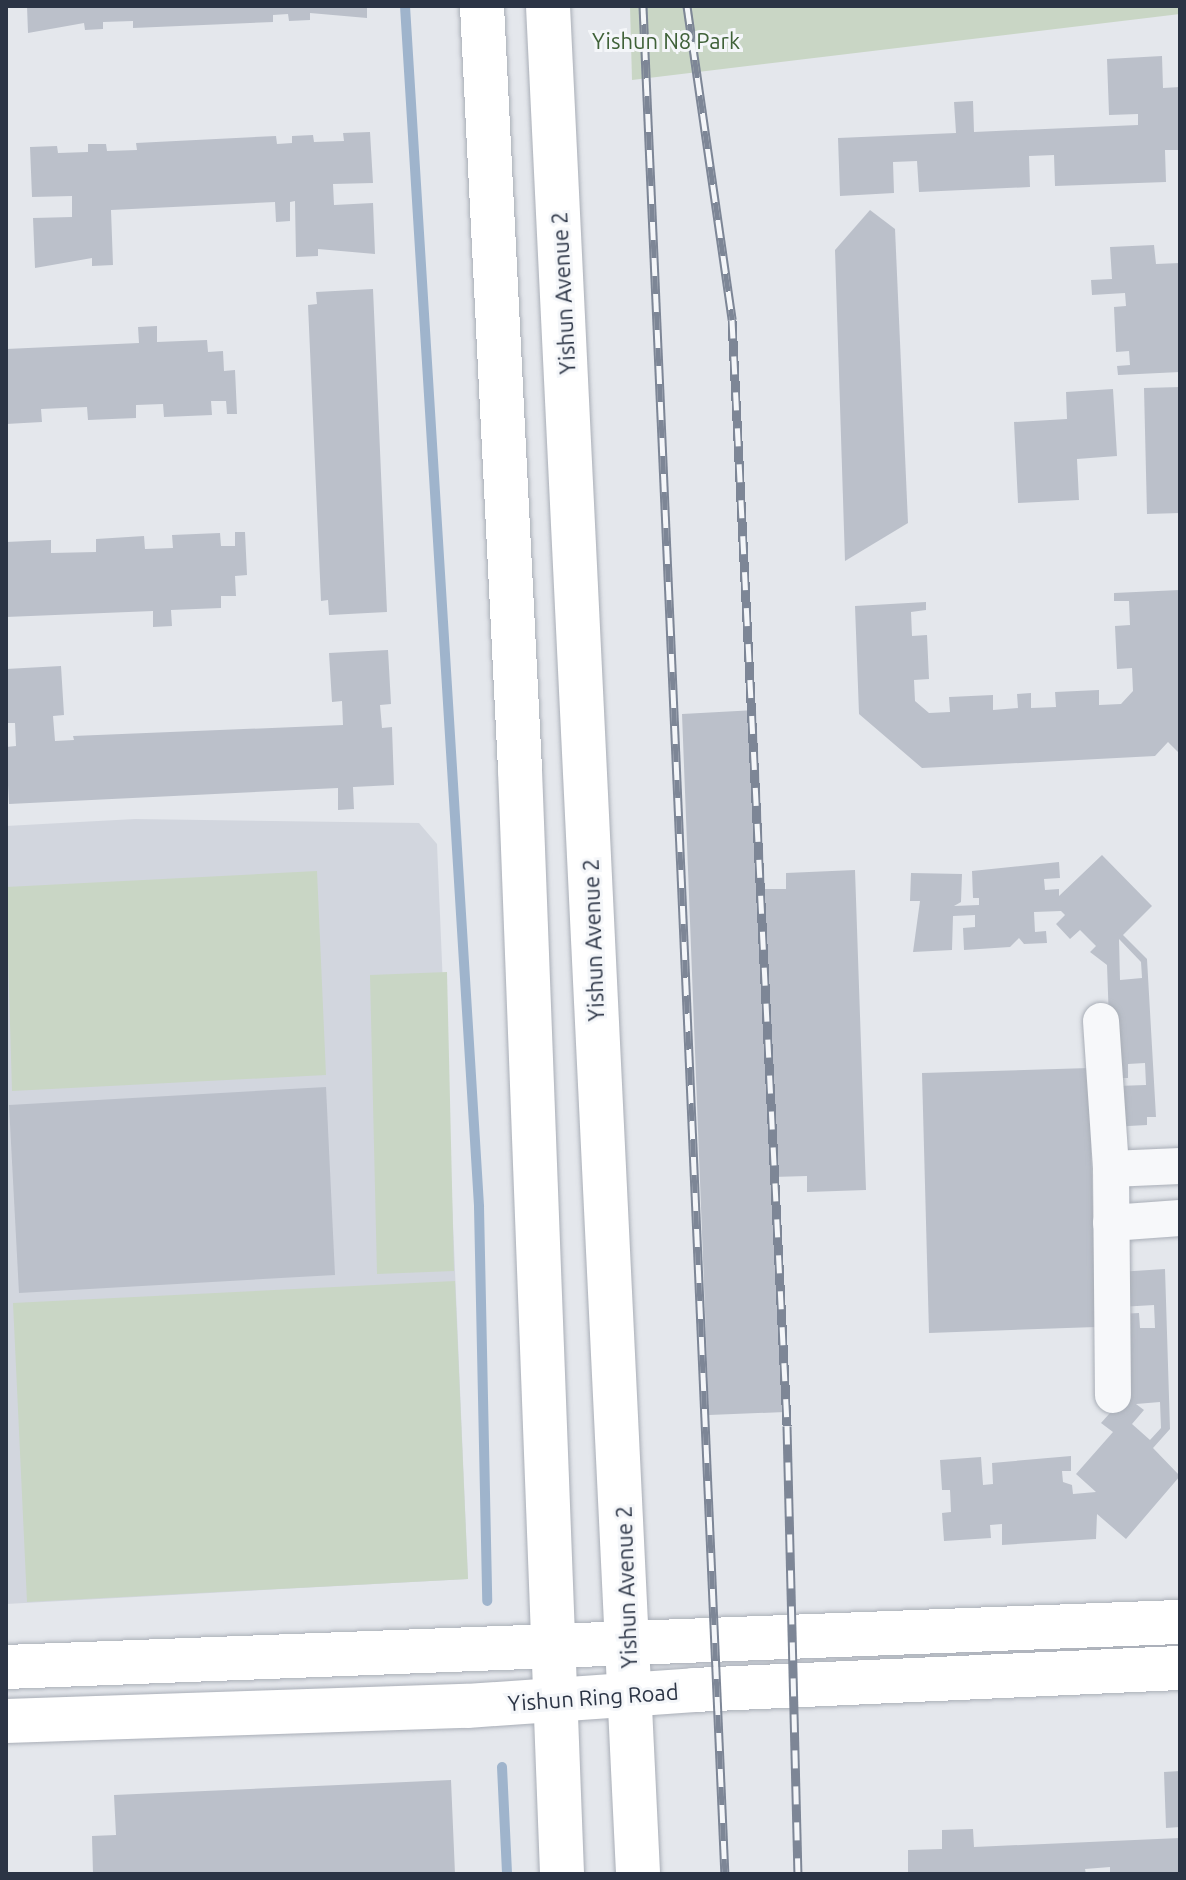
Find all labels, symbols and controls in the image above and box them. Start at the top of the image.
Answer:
park label: Yishun N8 Park [592,28,740,54]
street label: Yishun Avenue 2 [546,211,580,375]
street label: Yishun Avenue 2 [577,858,609,1022]
street label: Yishun Avenue 2 [610,1505,642,1669]
street label: Yishun Ring Road [507,1678,679,1716]

